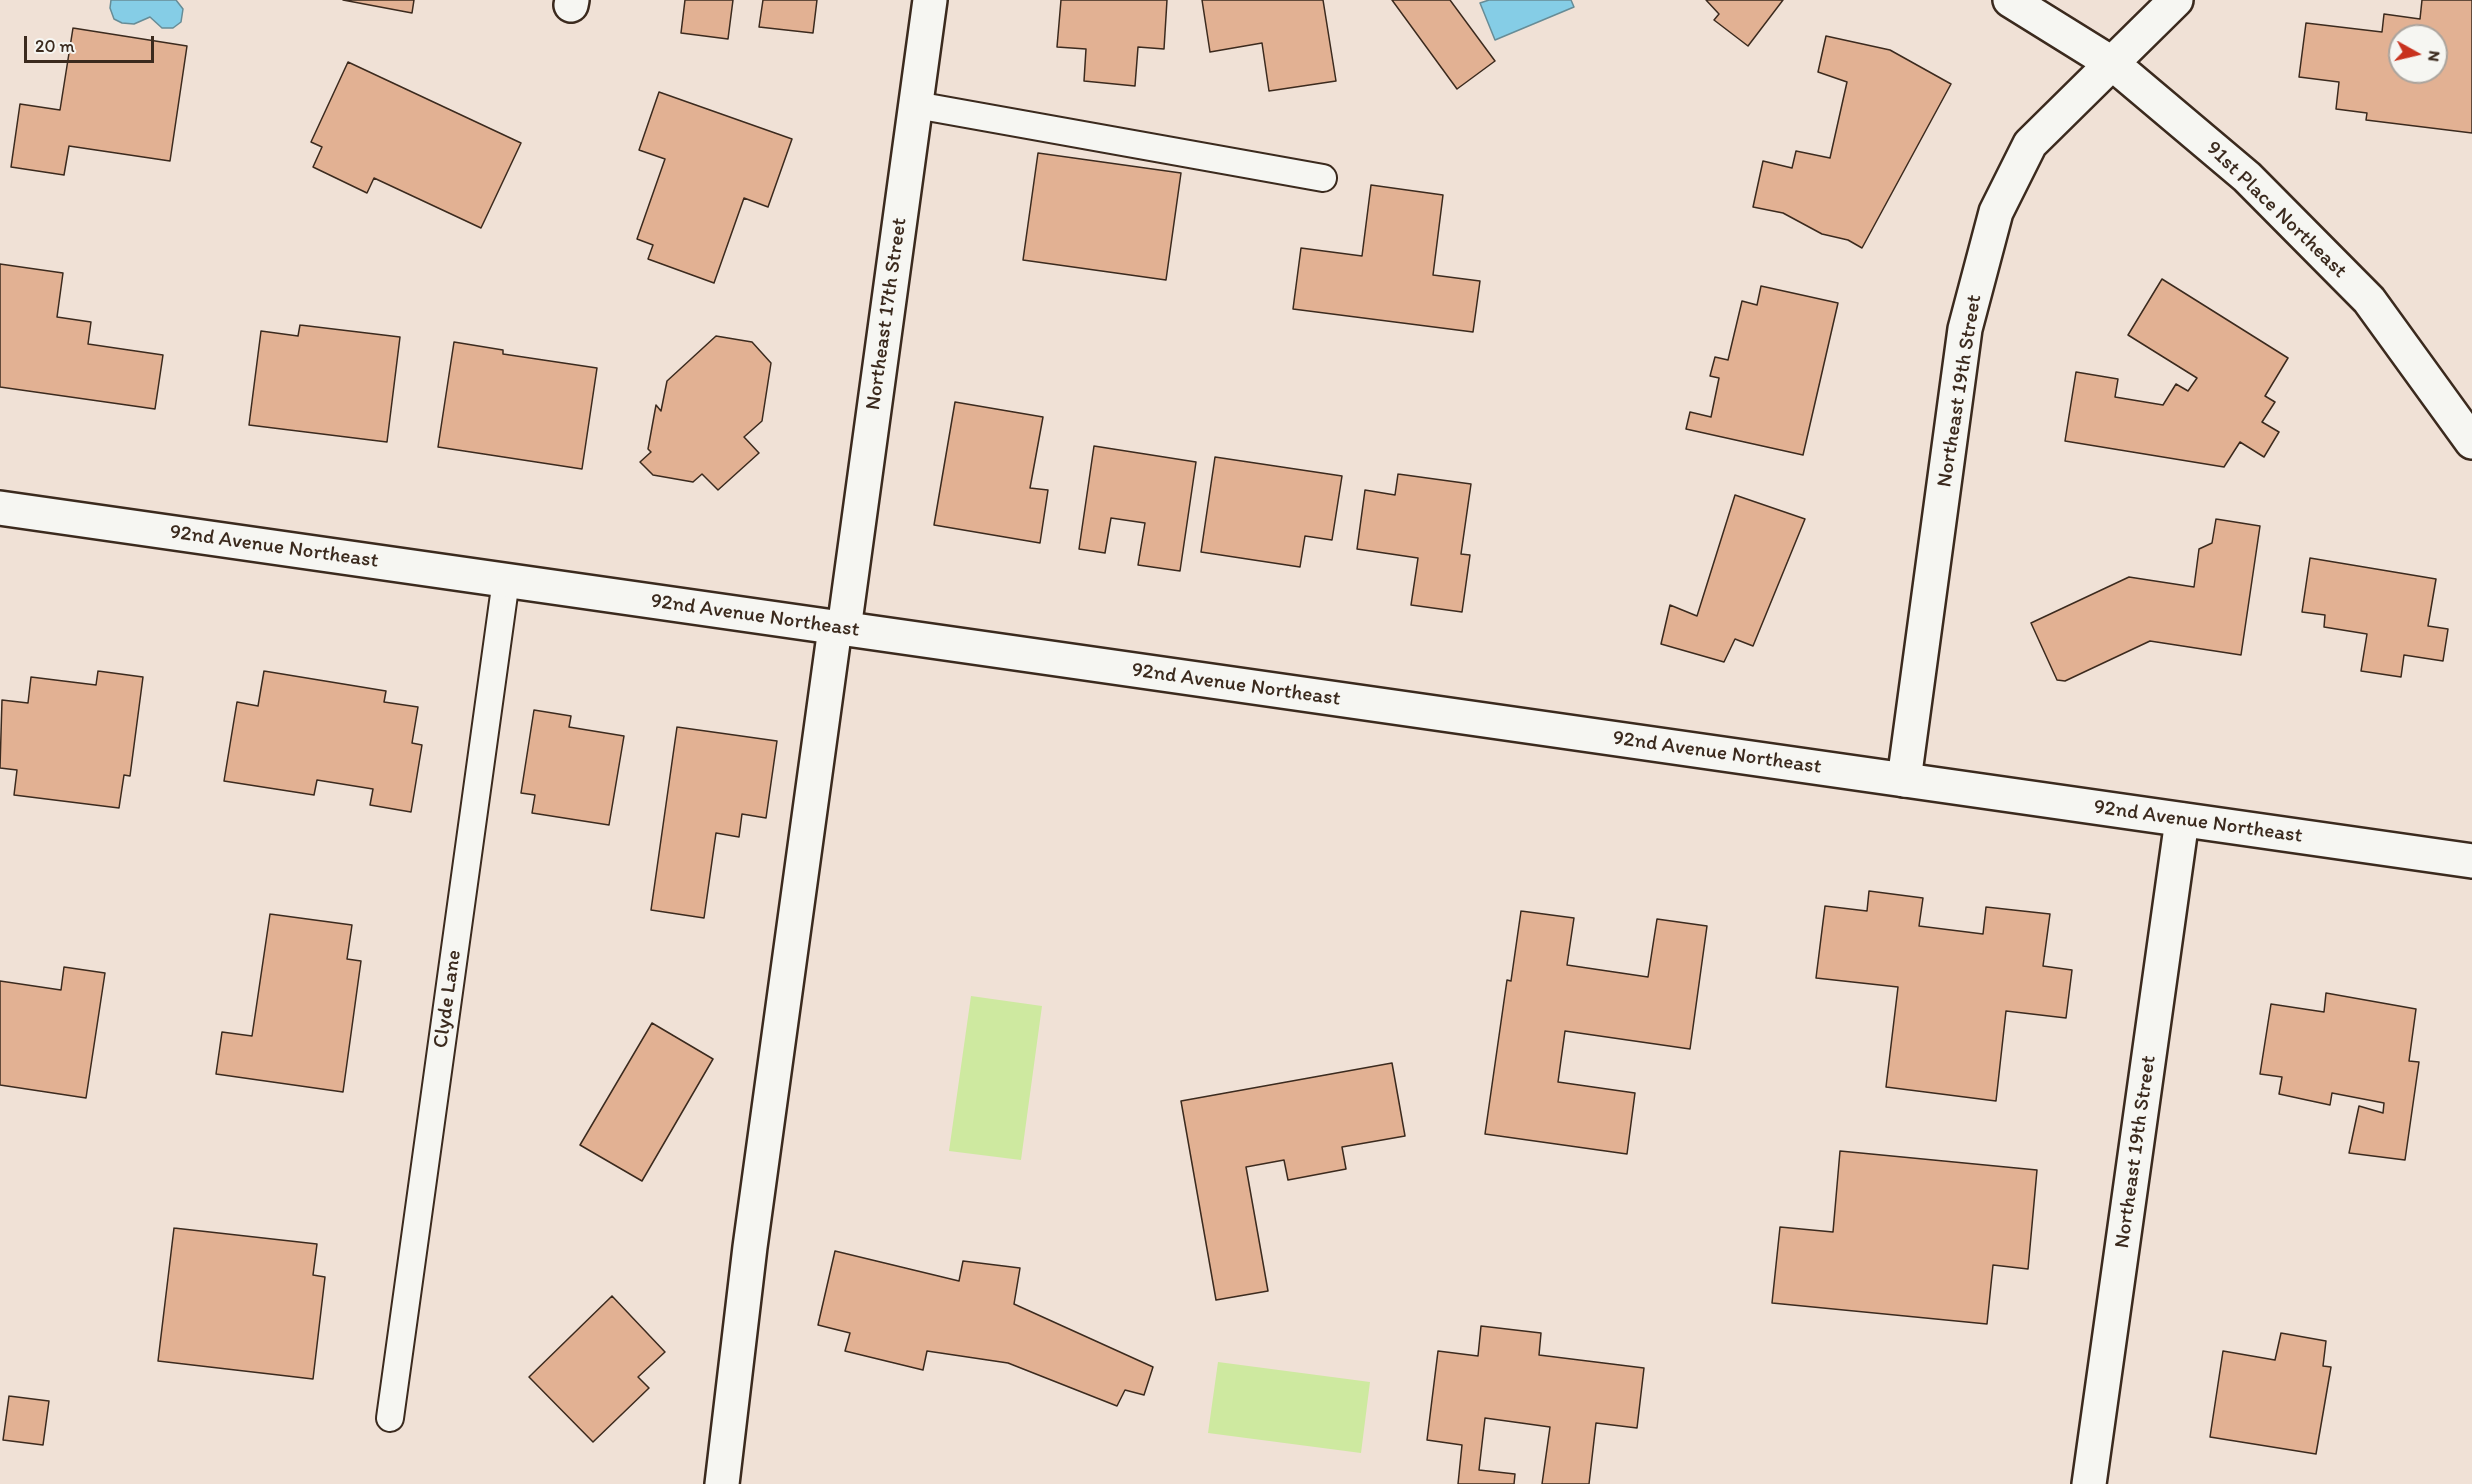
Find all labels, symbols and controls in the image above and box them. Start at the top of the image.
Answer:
scale bar [27,24,158,62]
north arrow [2388,24,2448,84]
text: 20 m [35,35,75,57]
text: N [2424,50,2444,63]
street label: 91st Place Northeast [2200,136,2352,284]
street label: Northeast 17th Street [861,216,913,412]
street label: Northeast 19th Street [1932,293,1988,489]
street label: 92nd Avenue Northeast [168,520,380,574]
street label: 92nd Avenue Northeast [649,589,861,643]
street label: 92nd Avenue Northeast [1130,658,1342,712]
street label: 92nd Avenue Northeast [1611,726,1823,780]
street label: 92nd Avenue Northeast [2092,795,2304,849]
street label: Clyde Lane [429,948,467,1050]
street label: Northeast 19th Street [2110,1054,2162,1250]

